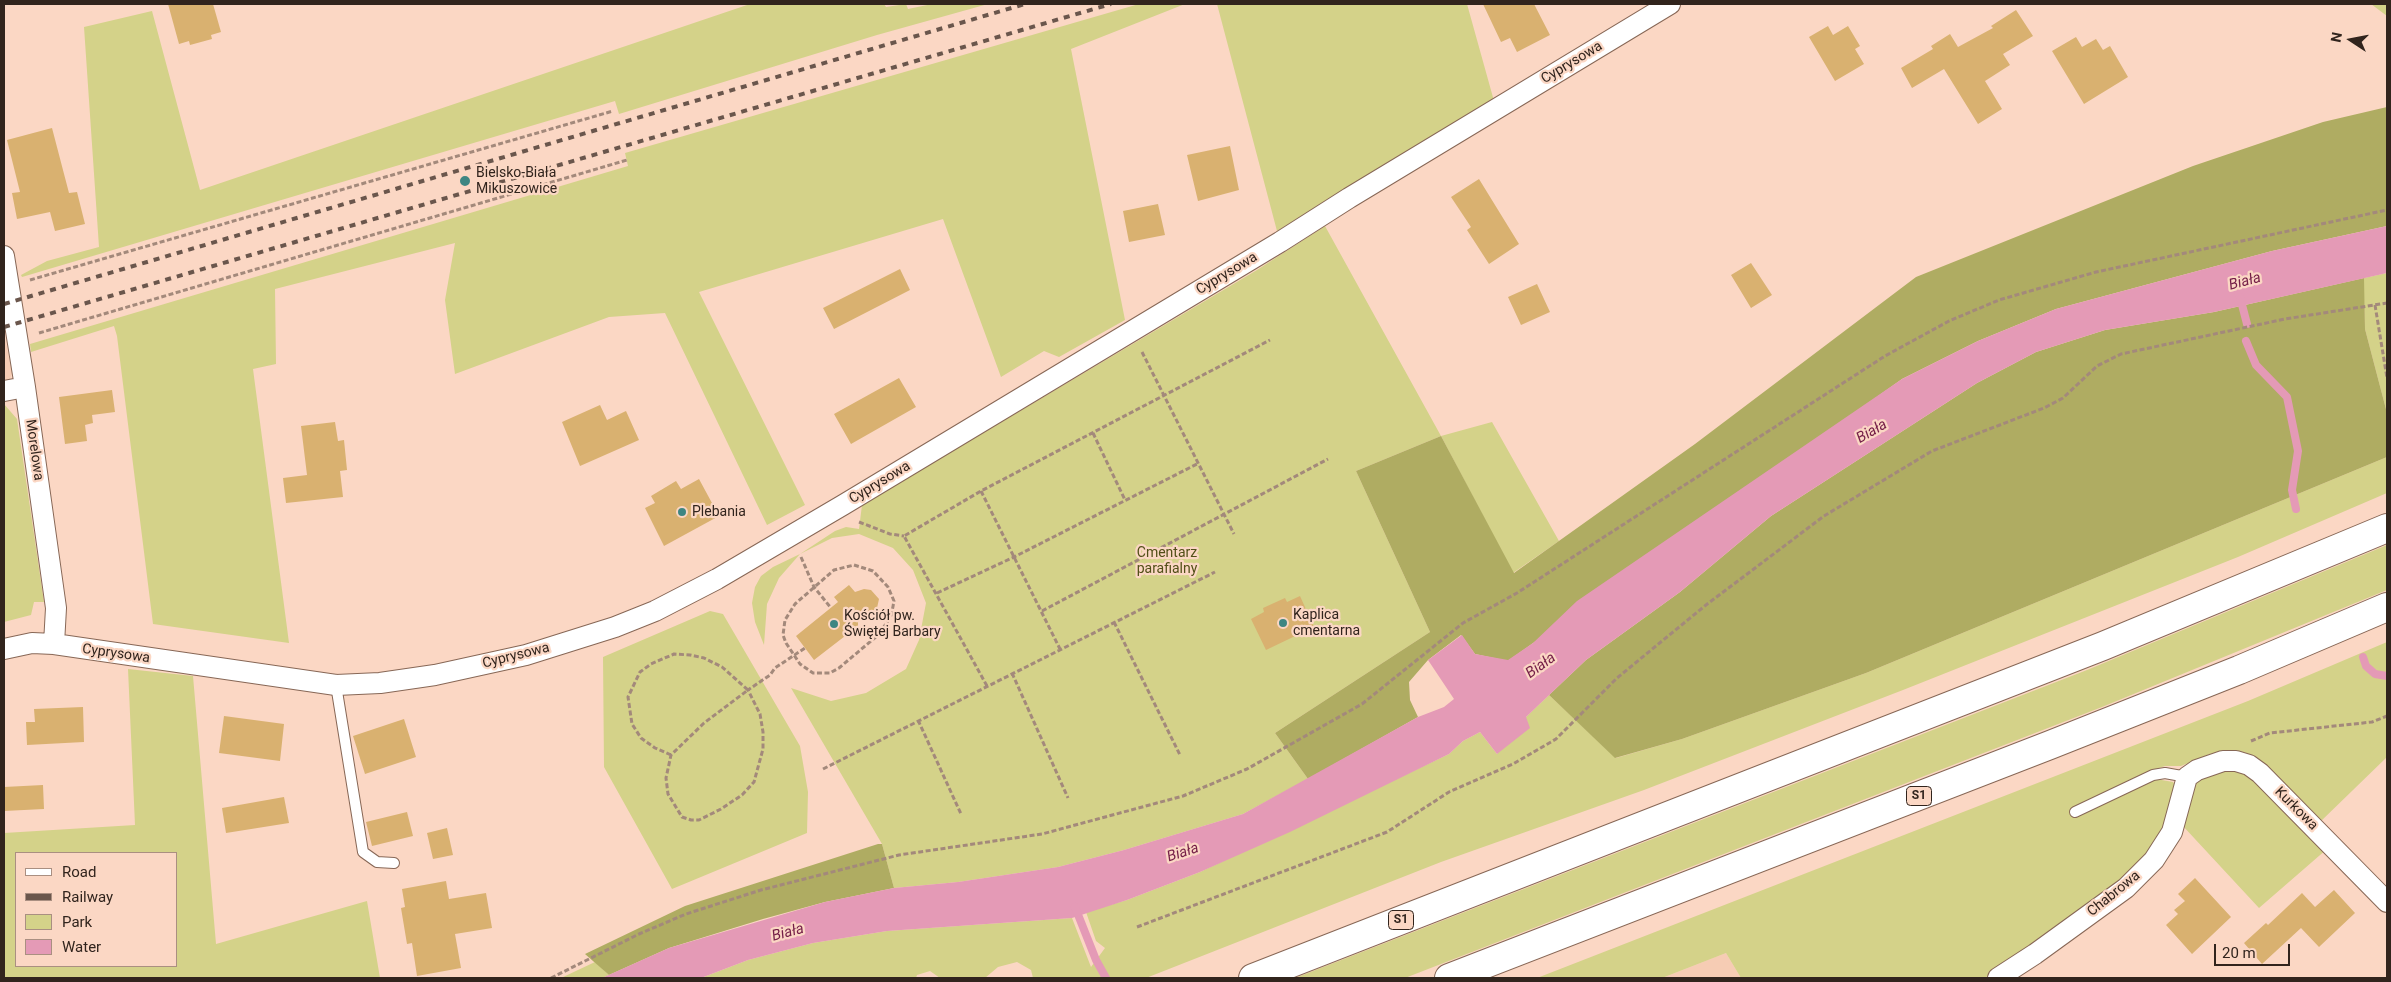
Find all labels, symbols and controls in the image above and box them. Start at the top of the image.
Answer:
north arrow [2326,15,2376,65]
text: N [2327,31,2345,44]
street label: Cyprysowa [1538,38,1606,88]
place label: Bielsko-Biała Mikuszowice [476,165,557,198]
marker: Bielsko-Biała Mikuszowice [458,174,472,188]
street label: Cyprysowa [1193,249,1261,299]
water label: Biała [2227,269,2263,295]
water label: Biała [1853,416,1891,448]
street label: Morelowa [21,418,47,482]
street label: Cyprysowa [846,458,914,508]
place label: Plebania [692,504,746,520]
marker: Plebania [676,506,688,518]
park label: Cmentarz parafialny [1137,545,1197,578]
place label: Kaplica cmentarna [1293,607,1360,640]
place label: Kościół pw. Świętej Barbary [844,608,941,640]
marker: Kaplica cmentarna [1277,617,1289,629]
marker: Kościół pw. Świętej Barbary [828,618,840,630]
street label: Cyprysowa [481,640,551,672]
street label: Cyprysowa [81,641,151,667]
water label: Biała [1523,649,1559,683]
street label: Kurkowa [2271,784,2321,834]
road number: S1 [1906,786,1932,806]
water label: Biała [1165,839,1201,867]
legend [15,852,178,967]
text: Road [62,863,96,881]
street label: Chabrowa [2084,868,2144,920]
text: Railway [62,888,113,906]
road number: S1 [1388,910,1414,930]
text: Park [62,913,92,931]
water label: Biała [770,920,806,946]
scale bar [2216,934,2292,966]
text: Water [62,938,101,956]
text: 20 m [2222,944,2256,962]

